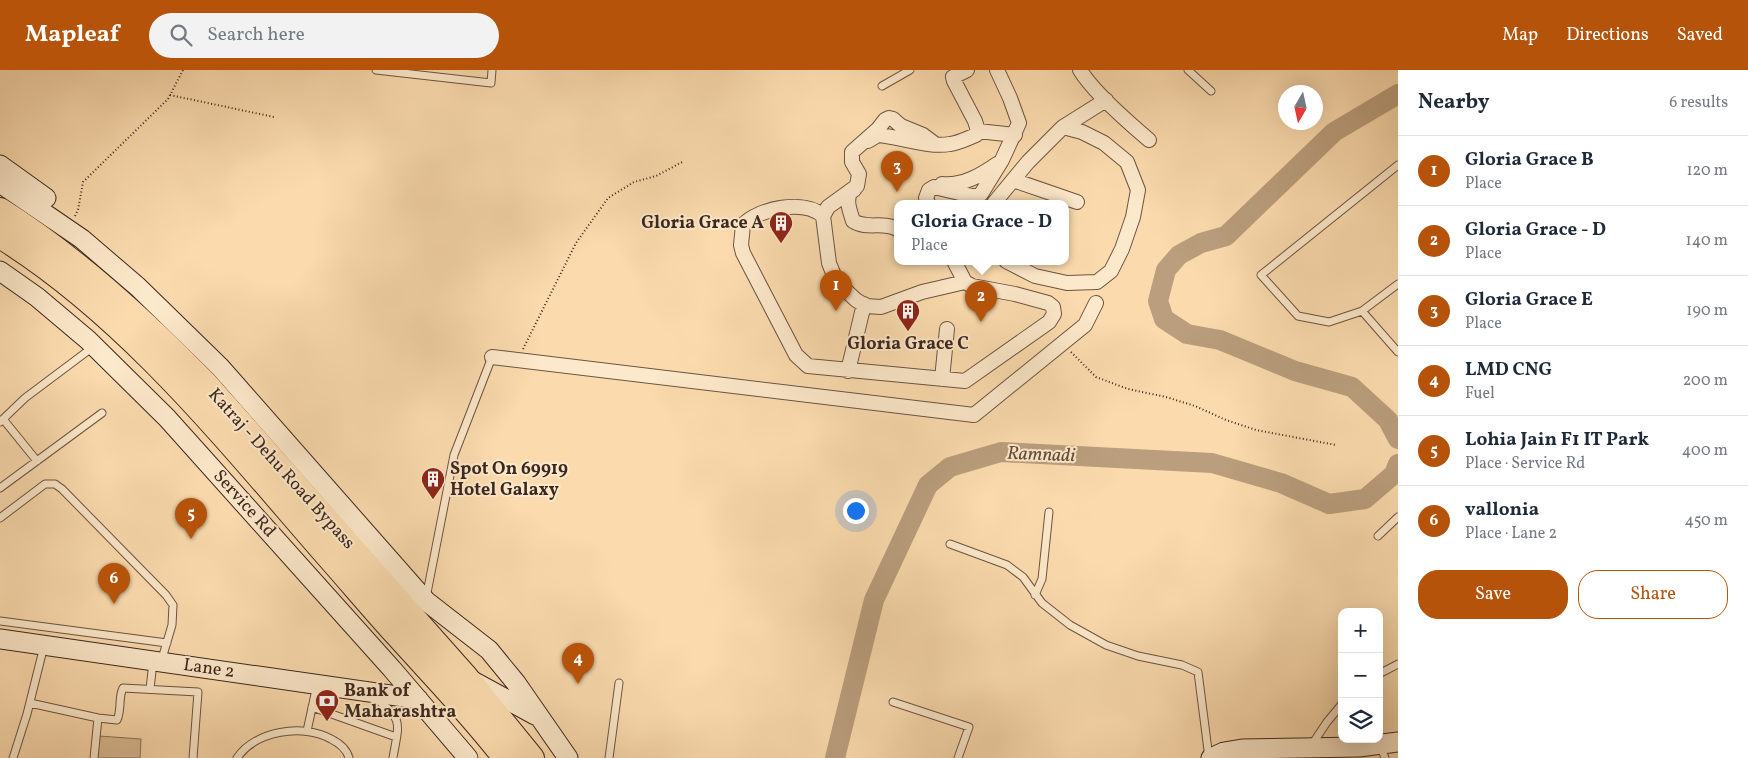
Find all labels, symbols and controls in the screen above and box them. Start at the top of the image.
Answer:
search box [149,13,499,58]
text: Mapleaf [25,18,119,52]
icon: search [167,21,195,49]
text: Search here [207,22,305,48]
text: Map [1502,23,1538,48]
text: Directions [1566,23,1649,48]
text: Saved [1677,23,1723,48]
north arrow [1278,85,1323,130]
text: Nearby [1418,88,1489,117]
text: 6 results [1669,92,1728,114]
text: Gloria Grace B [1465,147,1594,173]
pin: 3 [881,151,913,192]
text: 1 [1431,160,1437,182]
text: 120 m [1686,160,1728,182]
text: Place [1465,173,1502,195]
popup [894,200,1069,265]
text: Gloria Grace - D [911,209,1052,235]
building icon: Gloria Grace A [768,210,794,244]
place label: Gloria Grace A [641,211,764,236]
text: Gloria Grace - D [1465,217,1606,243]
text: 2 [1430,230,1438,252]
text: 140 m [1686,230,1728,252]
text: Place [911,235,948,257]
text: Place [1465,243,1502,265]
pin: 1 [820,270,852,311]
pin: 2 [965,281,997,322]
text: Gloria Grace E [1465,287,1593,313]
building icon: Gloria Grace C [895,298,921,332]
text: 3 [1430,300,1438,322]
text: 190 m [1686,300,1728,322]
text: Place [1465,313,1502,335]
place label: Gloria Grace C [847,332,969,357]
text: LMD CNG [1465,357,1552,383]
text: 4 [1429,370,1439,392]
text: 200 m [1683,370,1728,392]
street label: Katraj - Dehu Road Bypass [202,383,360,555]
text: Fuel [1465,383,1495,405]
text: Lohia Jain F1 IT Park [1465,427,1649,453]
text: 5 [1430,440,1438,462]
text: 400 m [1682,440,1728,462]
water label: Ramnadi [1007,441,1076,469]
text: Place · Service Rd [1465,453,1585,475]
place label: Spot On 69919 Hotel Galaxy [450,457,568,503]
street label: Service Rd [207,465,281,543]
building icon: Spot On 69919 Hotel Galaxy [420,466,446,500]
text: vallonia [1465,497,1539,523]
pin: 5 [175,498,207,539]
your location [843,498,869,524]
text: 6 [1430,510,1438,532]
text: 450 m [1685,510,1728,532]
text: Place · Lane 2 [1465,523,1557,545]
pin: 6 [98,563,130,604]
button: Save [1418,570,1568,619]
button: Share [1578,570,1728,619]
map controls [1338,608,1383,743]
button: + [1338,608,1383,653]
pin: 4 [562,643,594,684]
street label: Lane 2 [182,653,236,685]
button: − [1338,653,1383,698]
place label: Bank of Maharashtra [344,679,456,725]
bank icon: Bank of Maharashtra [314,688,340,722]
button: layers [1338,698,1383,743]

